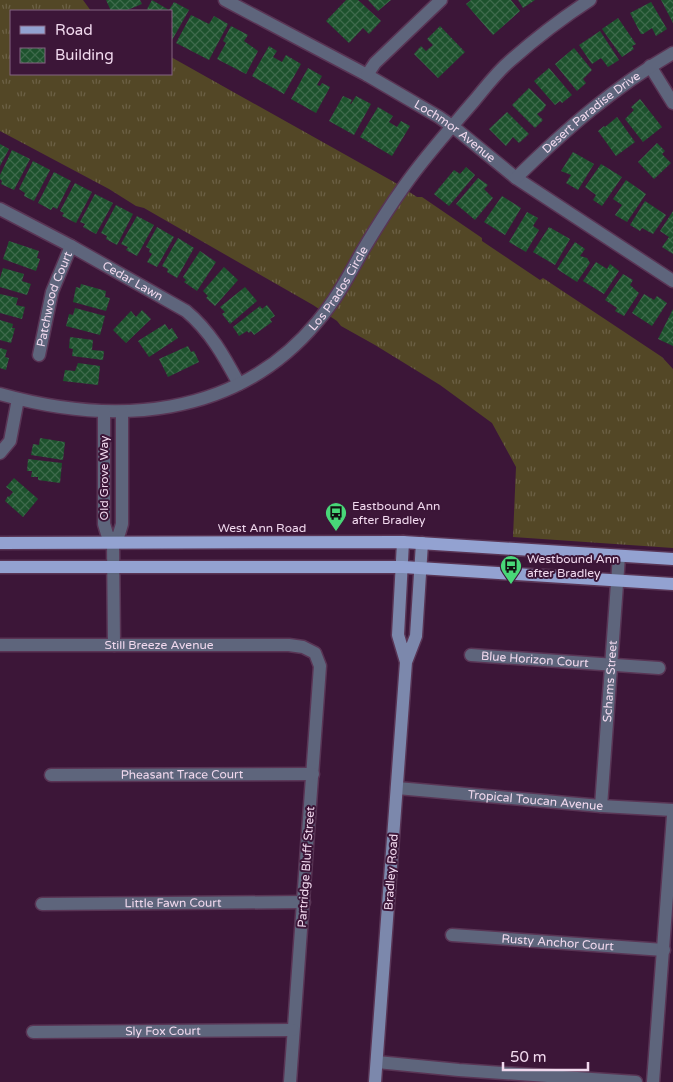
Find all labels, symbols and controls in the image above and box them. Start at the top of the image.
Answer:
legend [10,10,172,75]
text: Road [55,21,93,39]
text: Building [55,46,114,64]
street label: Desert Paradise Drive [539,68,643,156]
street label: Lochmor Avenue [412,97,498,165]
street label: Los Prados Circle [306,243,371,334]
street label: Patchwood Court [34,249,75,348]
street label: Cedar Lawn [100,258,166,304]
street label: Old Grove Way [97,435,111,520]
place label: Eastbound Ann after Bradley [352,499,440,527]
bus stop icon: Eastbound Ann after Bradley [324,501,348,532]
street label: West Ann Road [218,521,306,535]
place label: Westbound Ann after Bradley [527,552,619,580]
bus stop icon: Westbound Ann after Bradley [499,554,523,585]
street label: Still Breeze Avenue [105,638,214,652]
street label: Schams Street [600,639,620,723]
street label: Blue Horizon Court [481,649,590,670]
street label: Pheasant Trace Court [121,767,244,782]
street label: Tropical Toucan Avenue [467,787,604,813]
street label: Partridge Bluff Street [295,805,317,928]
street label: Bradley Road [381,833,401,911]
street label: Little Fawn Court [124,896,222,910]
street label: Rusty Anchor Court [501,932,615,953]
street label: Sly Fox Court [125,1024,201,1038]
scale bar [503,1040,588,1072]
text: 50 m [510,1048,547,1066]

